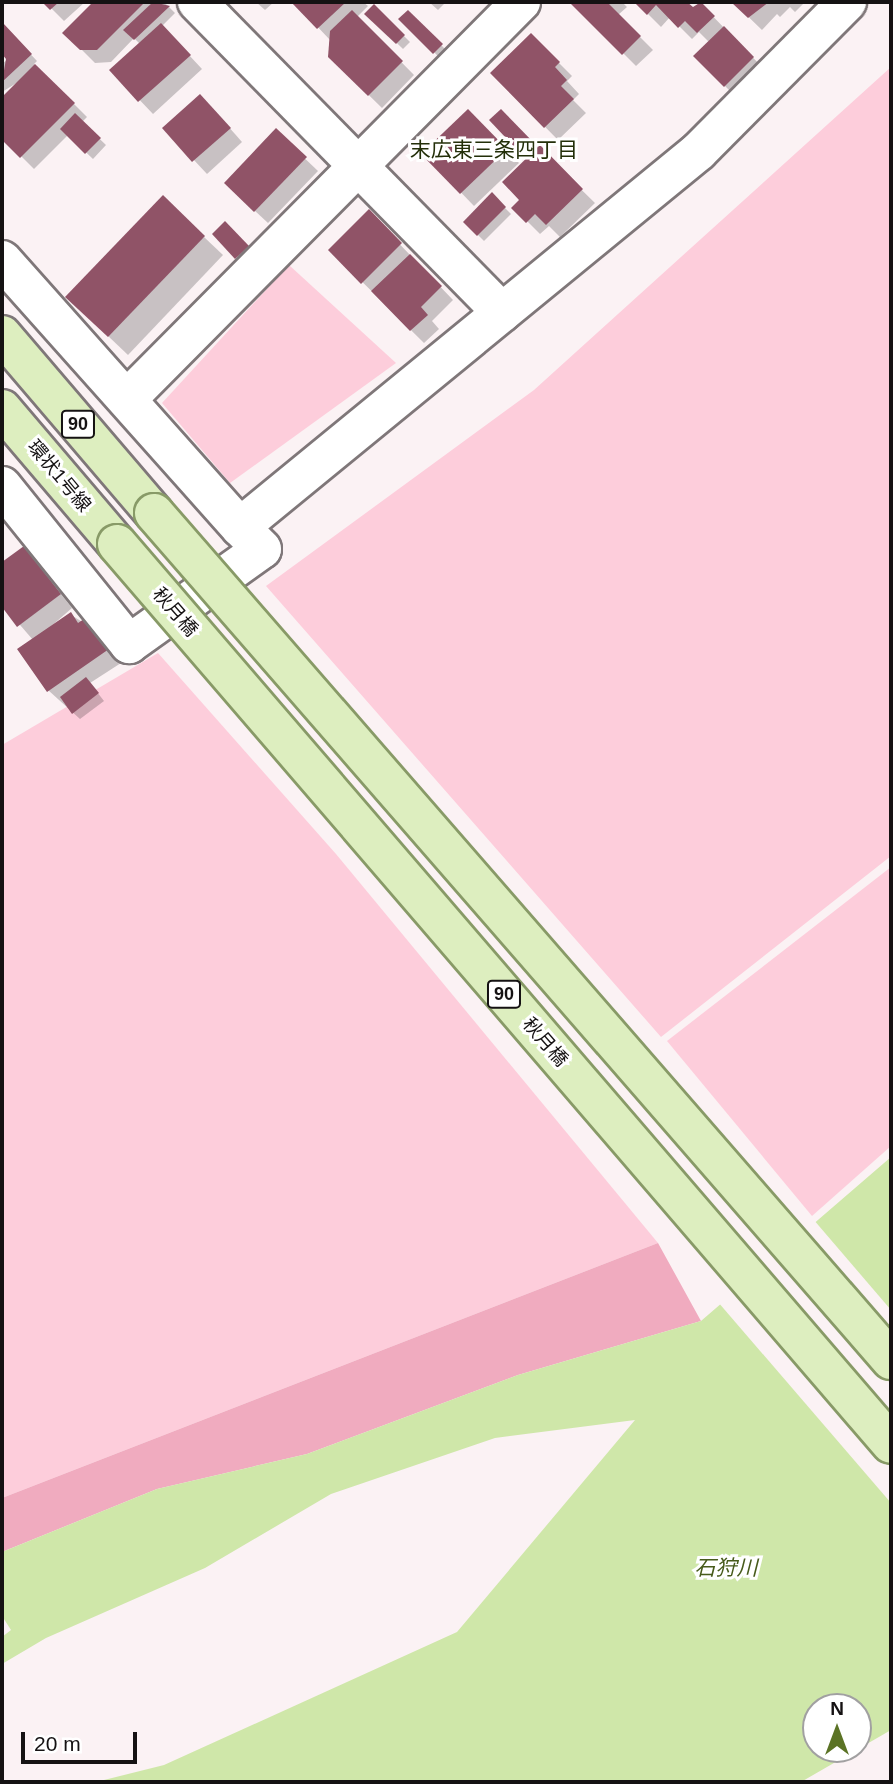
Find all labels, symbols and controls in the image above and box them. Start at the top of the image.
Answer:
district label: 末広東三条四丁目 [410,137,578,163]
road number: 90 [60,410,96,438]
street label: 環状1号線 [22,436,96,516]
street label: 秋月橋 [148,583,202,641]
road number: 90 [486,979,522,1009]
street label: 秋月橋 [518,1013,572,1071]
water label: 石狩川 [695,1555,757,1581]
north arrow [802,1693,872,1763]
text: N [830,1698,844,1719]
scale bar [24,1718,140,1762]
text: 20 m [34,1732,81,1755]

